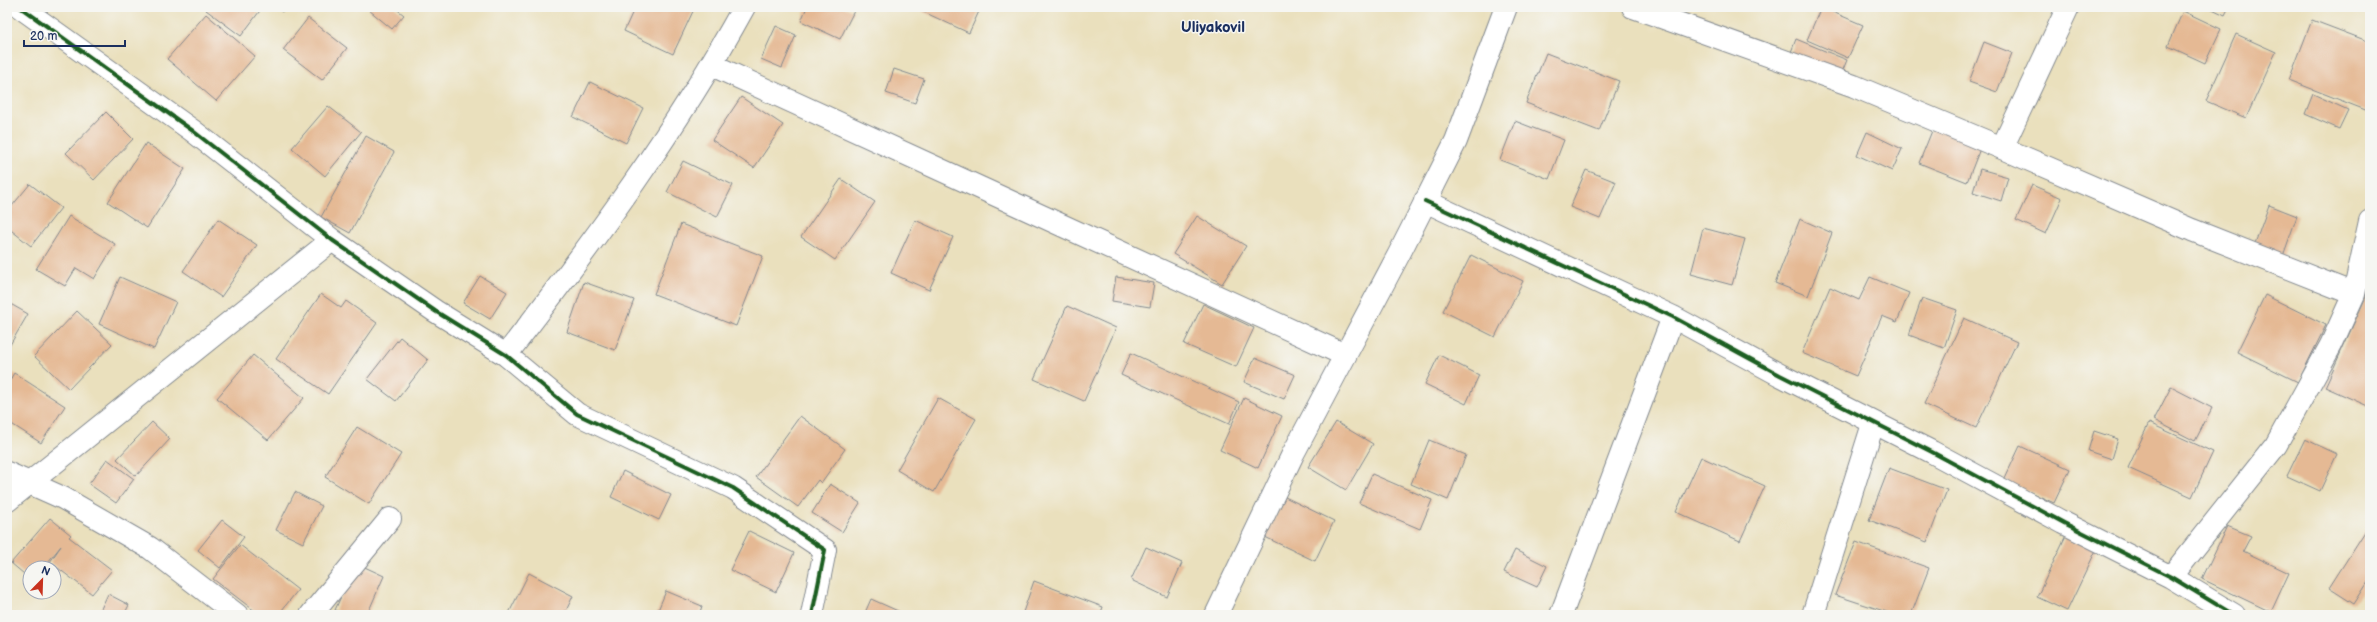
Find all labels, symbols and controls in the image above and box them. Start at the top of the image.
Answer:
district label: Uliyakovil [1181,18,1245,37]
scale bar [24,22,125,48]
text: 20 m [30,29,57,44]
north arrow [22,560,62,600]
text: N [39,564,52,579]

